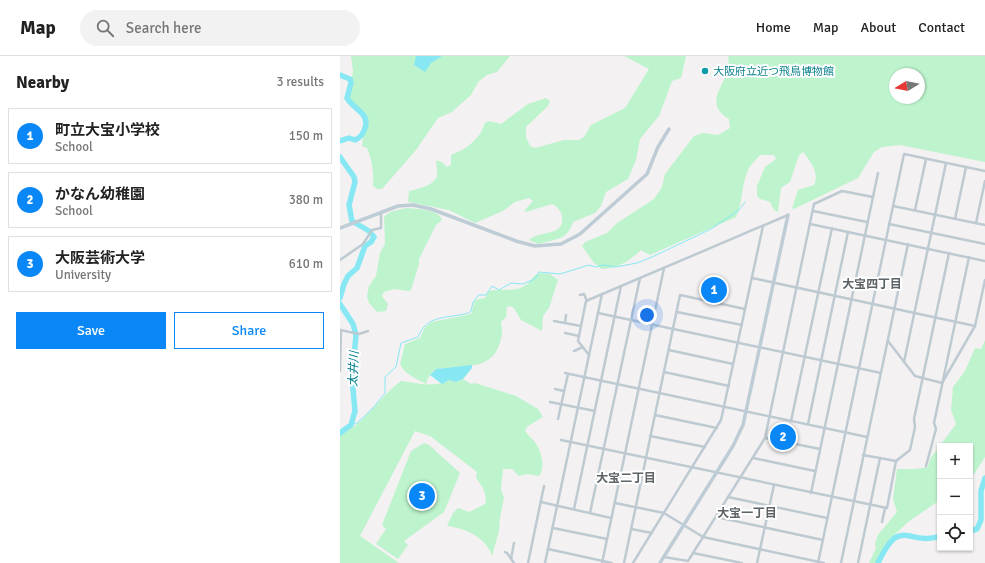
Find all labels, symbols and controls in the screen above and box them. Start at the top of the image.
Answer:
search box [80,10,360,46]
text: Map [20,16,56,40]
icon: search [94,17,116,39]
text: Search here [126,19,201,37]
text: Home [756,19,791,36]
text: Map [813,19,838,36]
text: About [860,19,896,36]
text: Contact [918,19,965,36]
place label: 大阪府立近つ飛鳥博物館 [713,65,834,78]
marker: 大阪府立近つ飛鳥博物館 [700,66,710,76]
north arrow [889,68,925,104]
text: Nearby [16,72,69,93]
text: 3 results [276,74,324,90]
text: 町立大宝小学校 [55,121,160,139]
text: 1 [26,128,34,144]
text: 150 m [289,128,323,144]
text: School [55,139,93,155]
text: かなん幼稚園 [55,185,145,203]
text: 2 [26,192,34,208]
text: 380 m [289,192,323,208]
text: School [55,203,93,219]
text: 大阪芸術大学 [55,249,145,267]
text: 3 [26,256,34,272]
text: 610 m [289,256,323,272]
text: University [55,267,111,283]
pin: 1 [701,275,727,305]
district label: 大宝四丁目 [842,277,902,292]
your location [637,305,657,325]
button: Save [16,312,166,349]
button: Share [174,312,324,349]
water label: 太井川 [346,349,362,387]
pin: 2 [770,422,796,452]
map controls [937,443,973,551]
button: + [937,443,973,479]
district label: 大宝二丁目 [596,471,656,486]
button: − [937,479,973,515]
pin: 3 [409,481,435,511]
district label: 大宝一丁目 [717,506,777,521]
button: locate [937,515,973,551]

